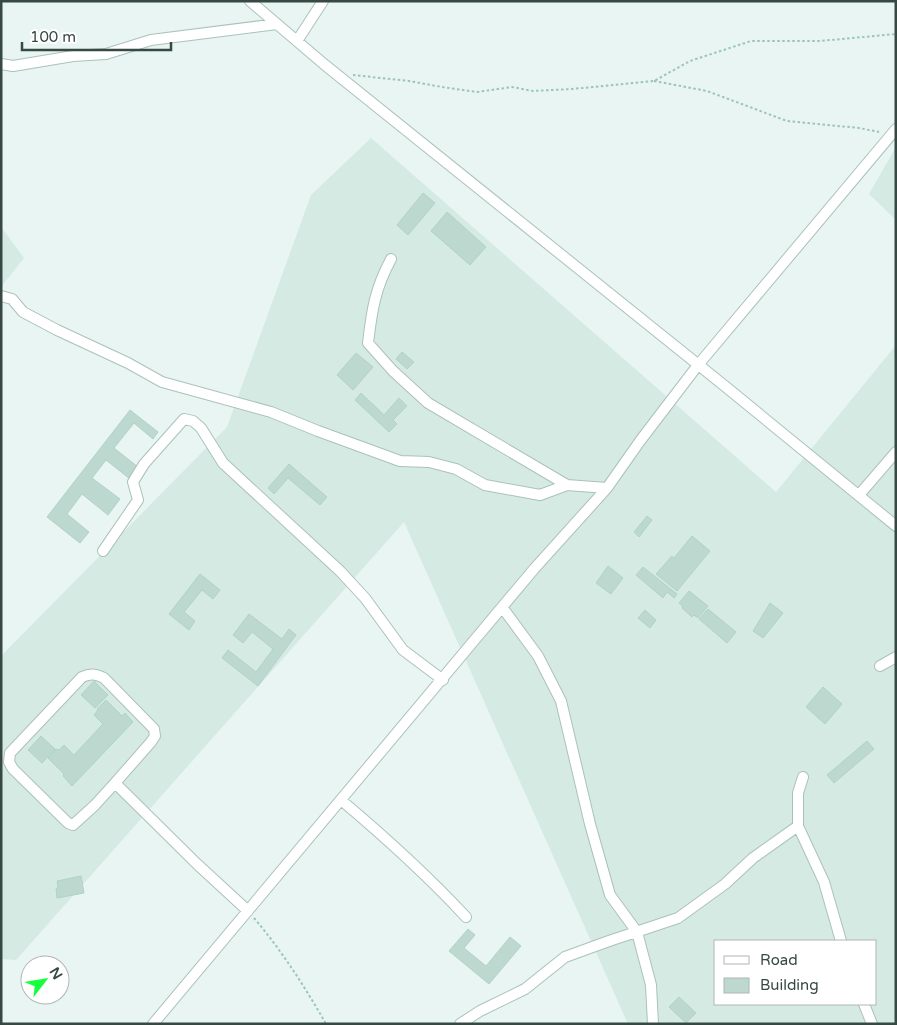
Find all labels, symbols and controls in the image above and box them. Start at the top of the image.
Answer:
scale bar [22,20,171,52]
text: 100 m [30,28,76,46]
legend [714,940,877,1005]
text: Road [760,951,798,969]
north arrow [20,955,70,1005]
text: N [46,964,66,983]
text: Building [760,976,819,994]

